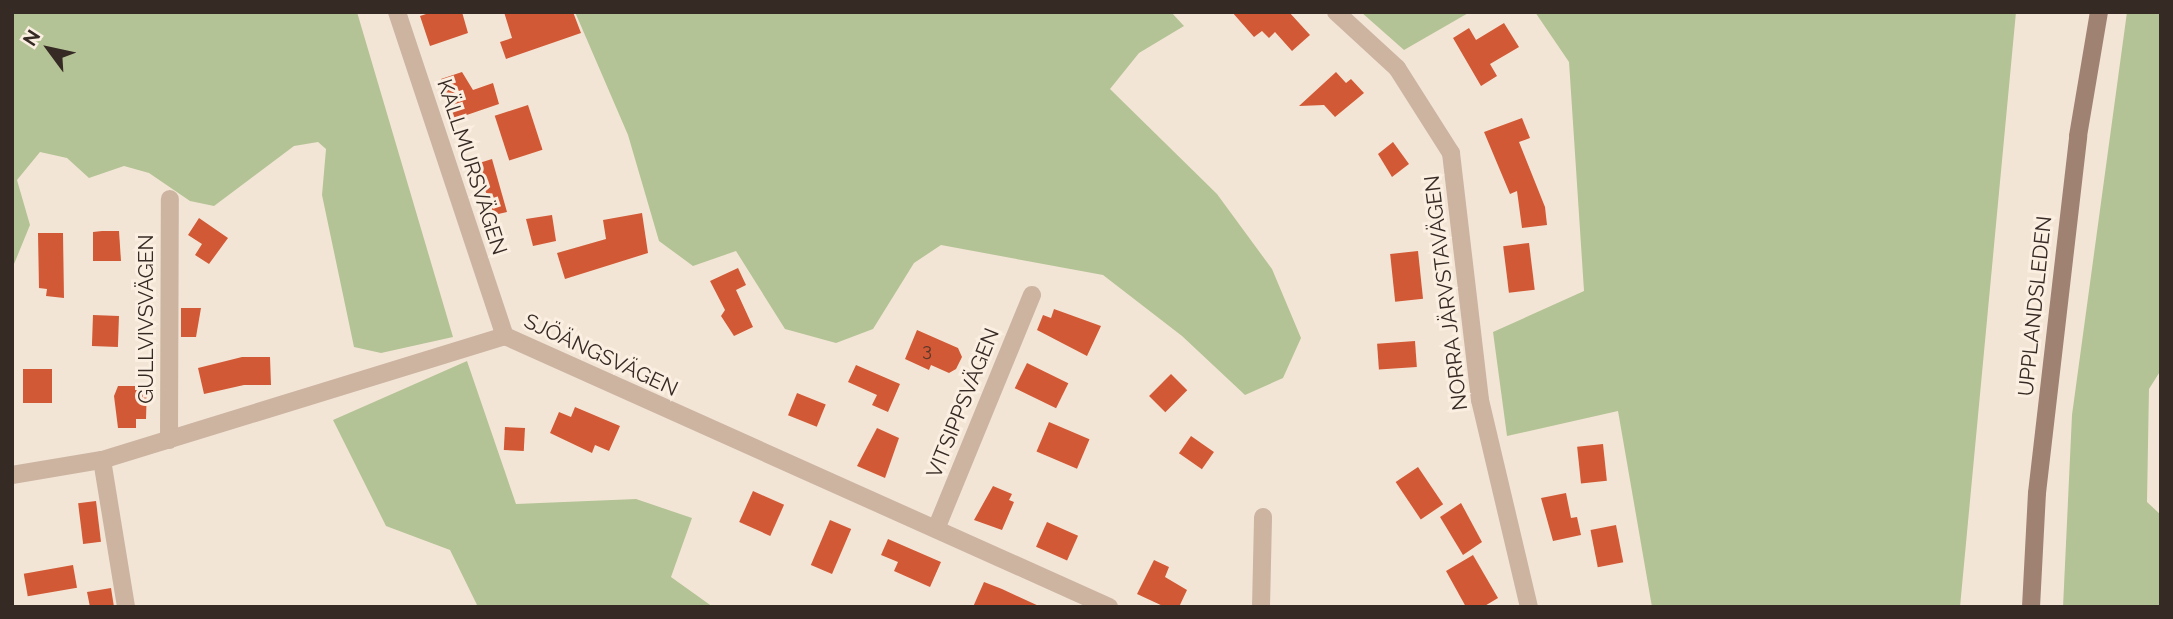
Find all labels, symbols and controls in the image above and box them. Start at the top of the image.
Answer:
north arrow [14,14,84,84]
text: N [18,25,45,50]
street label: KÄLLMURSVÄGEN [432,76,512,258]
street label: NORRA JÄRVSTAVÄGEN [1419,173,1473,413]
street label: UPPLANDSLEDEN [2013,214,2057,398]
street label: GULLVIVSVÄGEN [133,234,159,404]
street label: SJÖÄNGSVÄGEN [520,308,682,402]
street label: VITSIPPSVÄGEN [921,324,1005,482]
house number: 3 [922,339,932,361]

